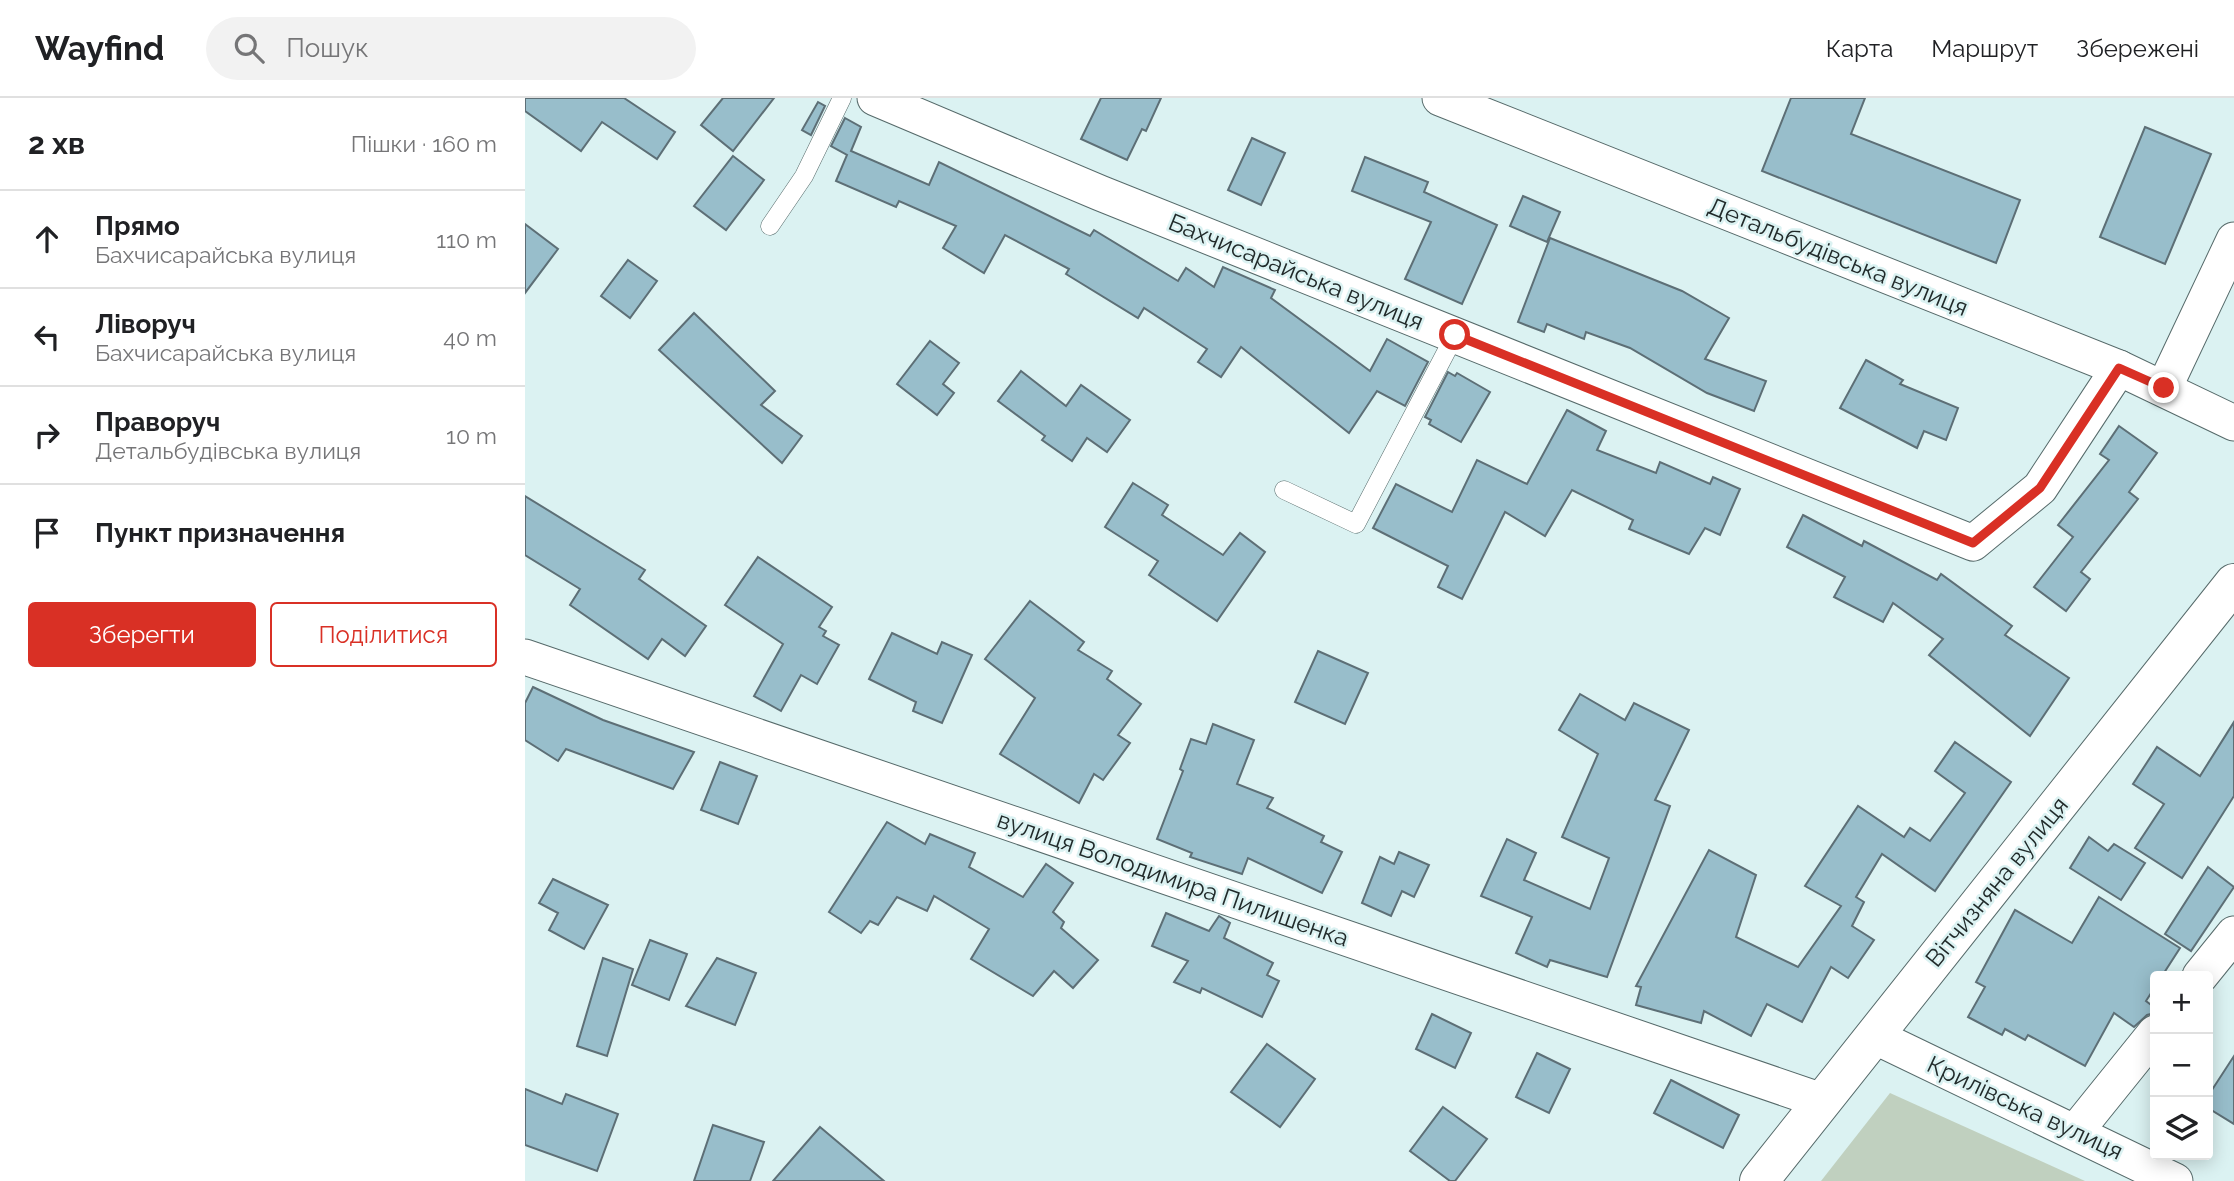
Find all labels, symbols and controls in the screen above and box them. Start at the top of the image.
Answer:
search box [206,17,696,80]
text: Wayfind [35,29,164,68]
icon: search [230,29,268,67]
text: Пошук [286,33,369,63]
text: Карта [1826,34,1893,63]
text: Маршрут [1931,34,2038,63]
text: Збережені [2076,34,2199,63]
text: 2 хв [28,126,85,161]
text: Пішки · 160 m [351,130,497,157]
street label: Детальбудівська вулиця [1704,191,1972,322]
street label: Бахчисарайська вулиця [1164,207,1428,336]
text: Прямо [95,211,180,241]
icon: ahead [28,220,66,258]
text: 110 m [436,226,497,253]
text: Бахчисарайська вулиця [95,241,356,268]
text: Ліворуч [95,309,196,339]
icon: left [28,318,66,356]
route start [1439,319,1470,350]
text: 40 m [443,324,497,351]
text: Бахчисарайська вулиця [95,339,356,366]
route end [2148,372,2179,403]
text: Праворуч [95,407,220,437]
icon: right [28,416,66,454]
text: 10 m [446,422,497,449]
text: Детальбудівська вулиця [95,437,361,464]
icon: arrive [28,514,66,552]
text: Пункт призначення [95,518,345,548]
button: Зберегти [28,602,256,667]
button: Поділитися [270,602,497,667]
street label: Вітчизняна вулиця [1919,791,2074,972]
street label: вулиця Володимира Пилишенка [994,805,1353,952]
map controls [2150,971,2213,1160]
button: + [2150,971,2213,1034]
button: − [2150,1034,2213,1097]
street label: Крилівська вулиця [1923,1049,2128,1166]
button: layers [2150,1097,2213,1160]

